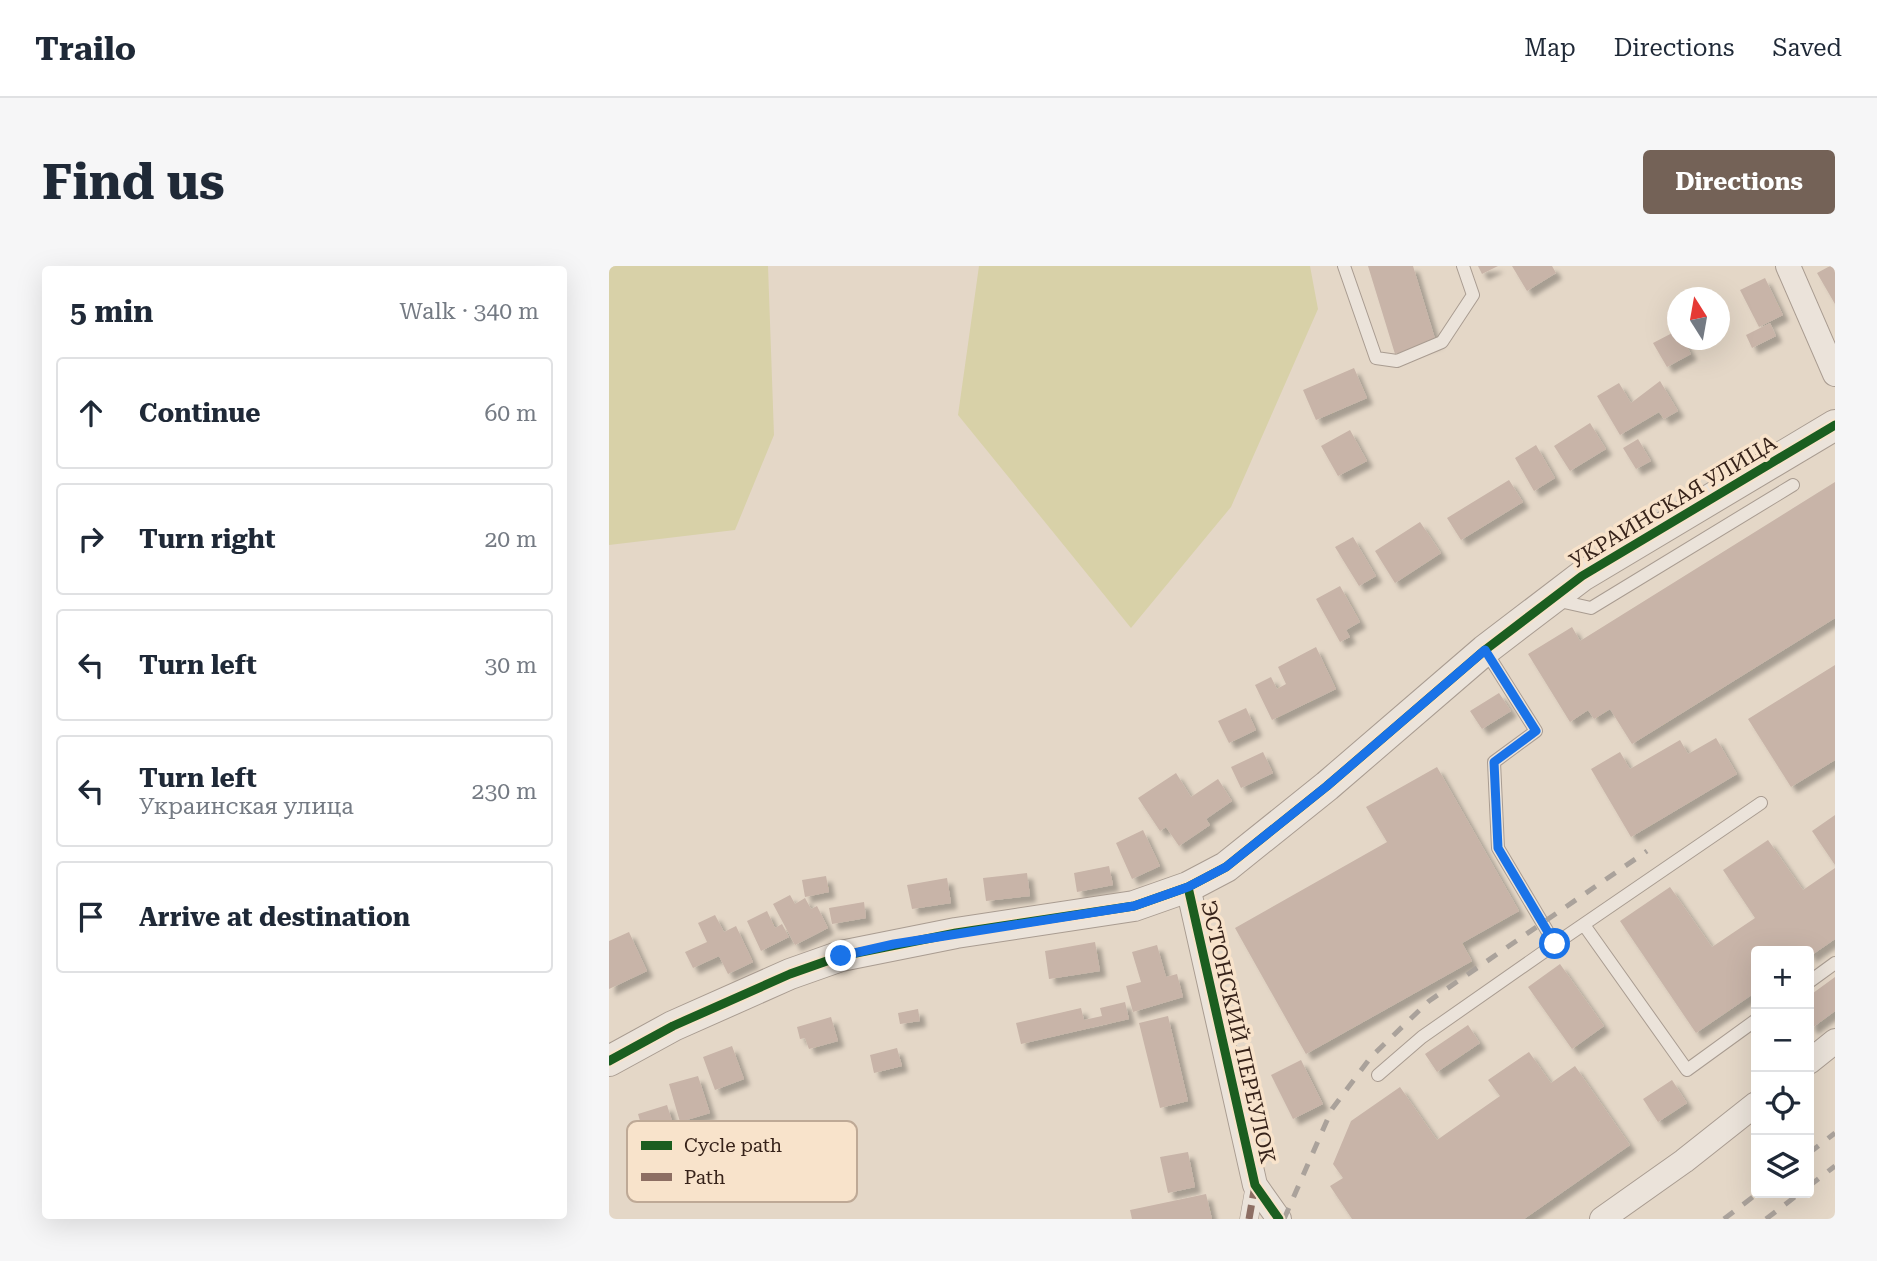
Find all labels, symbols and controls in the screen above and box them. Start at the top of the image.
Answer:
text: Trailo [35,29,136,68]
text: Map [1524,34,1576,62]
text: Directions [1614,34,1734,62]
text: Saved [1772,34,1842,62]
button: Directions [1643,150,1835,214]
text: Find us [42,154,225,211]
north arrow [1667,287,1730,350]
text: 5 min [70,294,153,329]
text: Walk · 340 m [400,298,539,325]
icon: ahead [72,394,110,432]
text: Continue [139,398,261,428]
text: 60 m [484,400,537,427]
street label: УКРАИНСКАЯ УЛИЦА [1565,430,1781,573]
icon: right [72,520,110,558]
text: Turn right [139,524,275,554]
text: 20 m [484,526,537,553]
icon: left [72,646,110,684]
text: Turn left [139,650,257,680]
text: 30 m [484,652,537,679]
text: Turn left [139,763,257,793]
icon: left [72,772,110,810]
text: 230 m [472,778,537,805]
text: Украинская улица [139,793,354,820]
icon: arrive [72,898,110,936]
street label: ЭСТОНСКИЙ ПЕРЕУЛОК [1196,898,1280,1166]
text: Arrive at destination [139,902,410,932]
route start [1539,928,1570,959]
route end [825,940,856,971]
map controls [1751,946,1814,1198]
button: + [1751,946,1814,1009]
button: − [1751,1009,1814,1072]
button: locate [1751,1072,1814,1135]
legend [627,1121,857,1202]
text: Cycle path [684,1134,782,1157]
button: layers [1751,1135,1814,1198]
text: Path [684,1166,725,1189]

